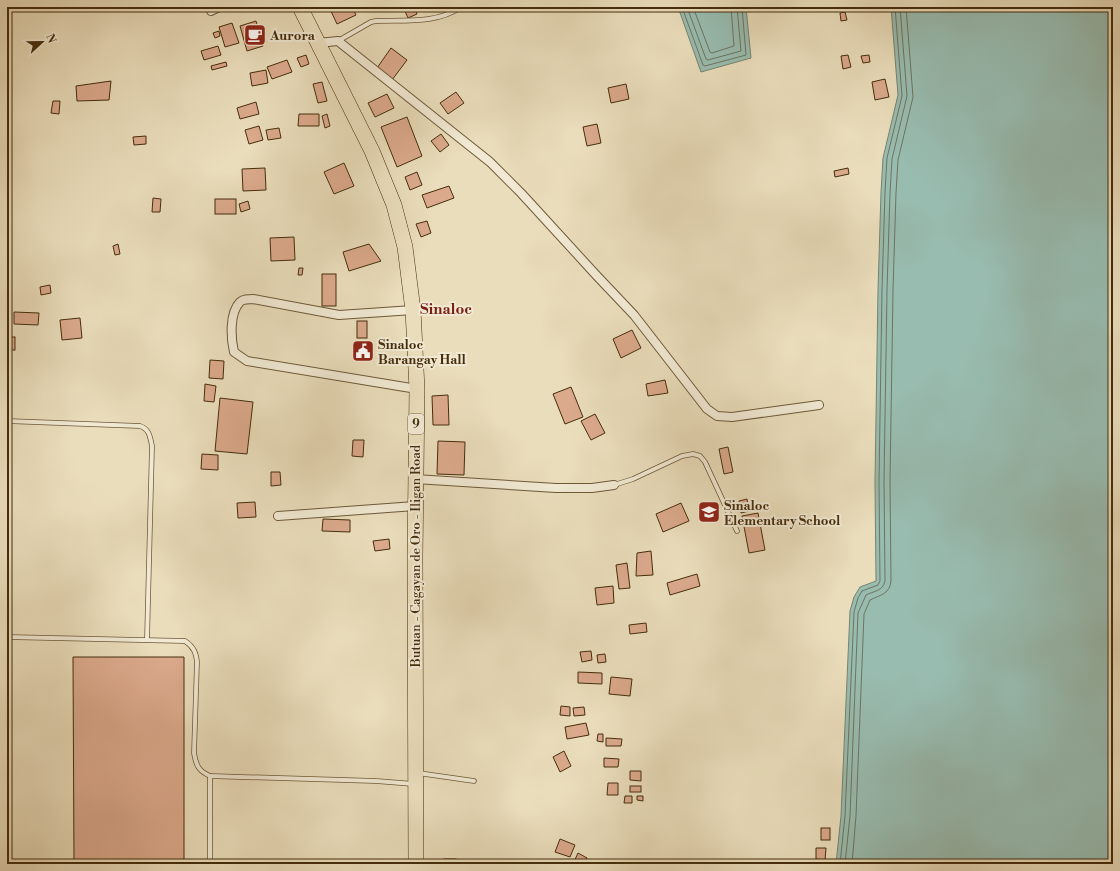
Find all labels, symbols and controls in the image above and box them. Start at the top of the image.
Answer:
north arrow [22,22,62,62]
cafe icon: Aurora [242,22,268,48]
place label: Aurora [269,28,316,44]
text: N [42,32,59,46]
district label: Sinaloc [420,300,472,319]
place label: Sinaloc Barangay Hall [378,337,466,368]
public building icon: Sinaloc Barangay Hall [350,338,376,364]
road number: 9 [408,414,424,434]
street label: Butuan - Cagayan de Oro - Iligan Road [408,444,424,668]
place label: Sinaloc Elementary School [724,498,841,529]
school or university icon: Sinaloc Elementary School [696,499,722,525]

